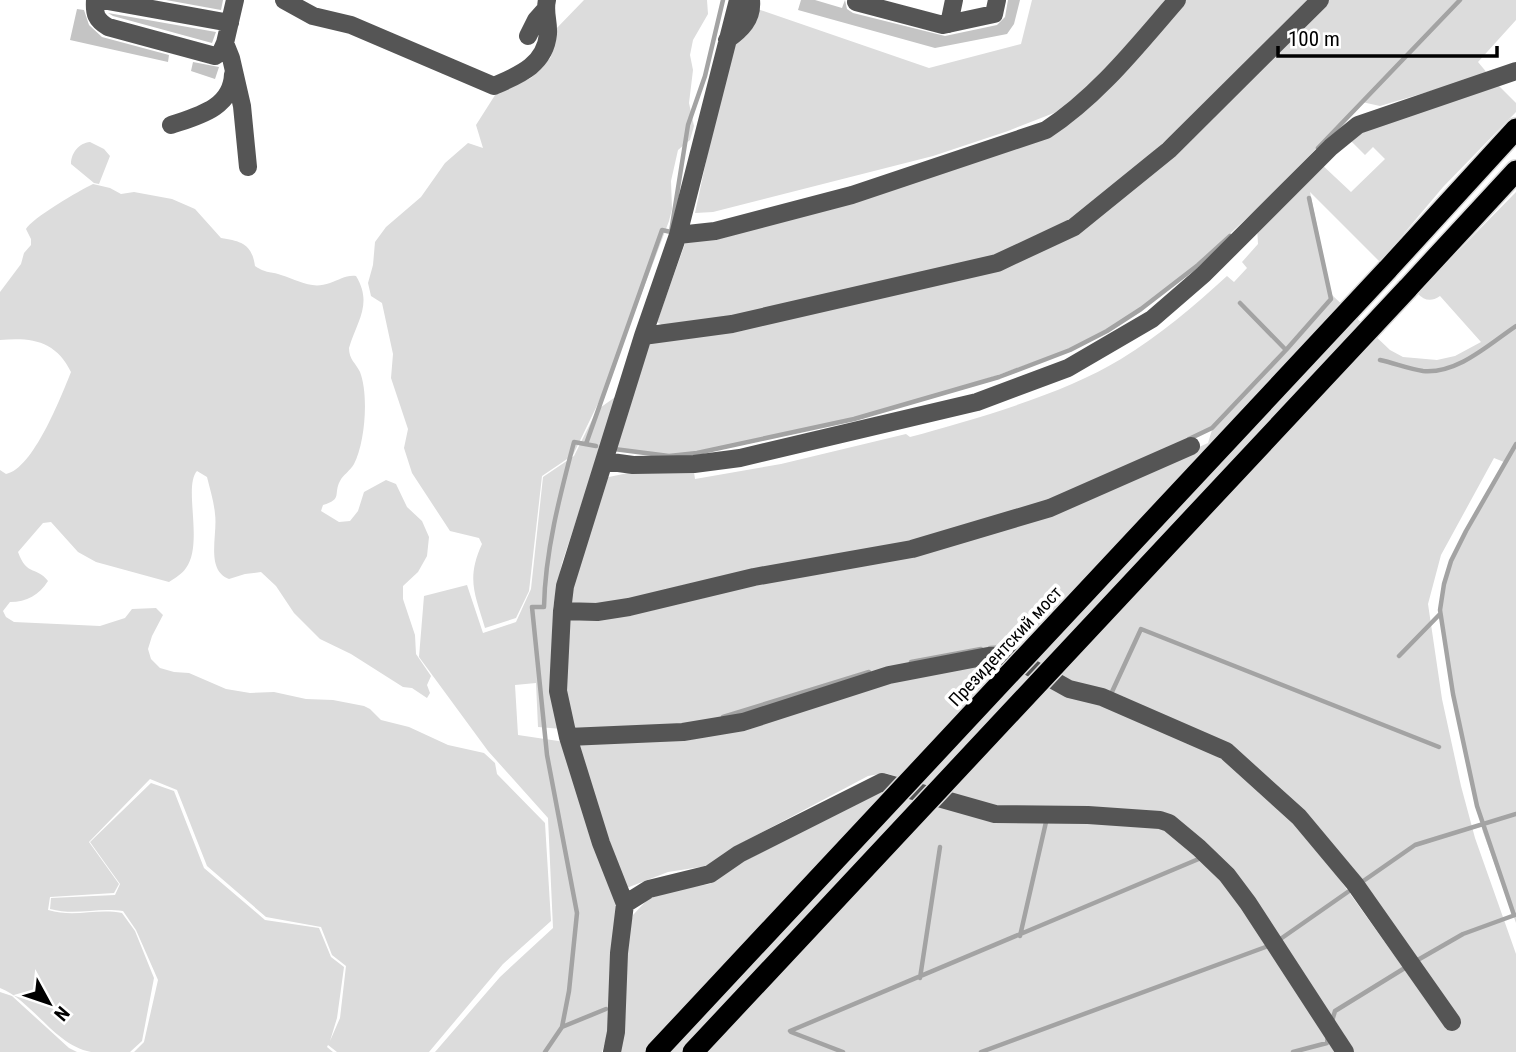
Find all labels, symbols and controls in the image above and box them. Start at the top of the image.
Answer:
scale bar [1278,14,1497,58]
text: 100 m [1288,27,1340,51]
street label: Президентский мост [944,582,1066,710]
north arrow [14,968,84,1038]
text: N [49,1002,74,1025]

